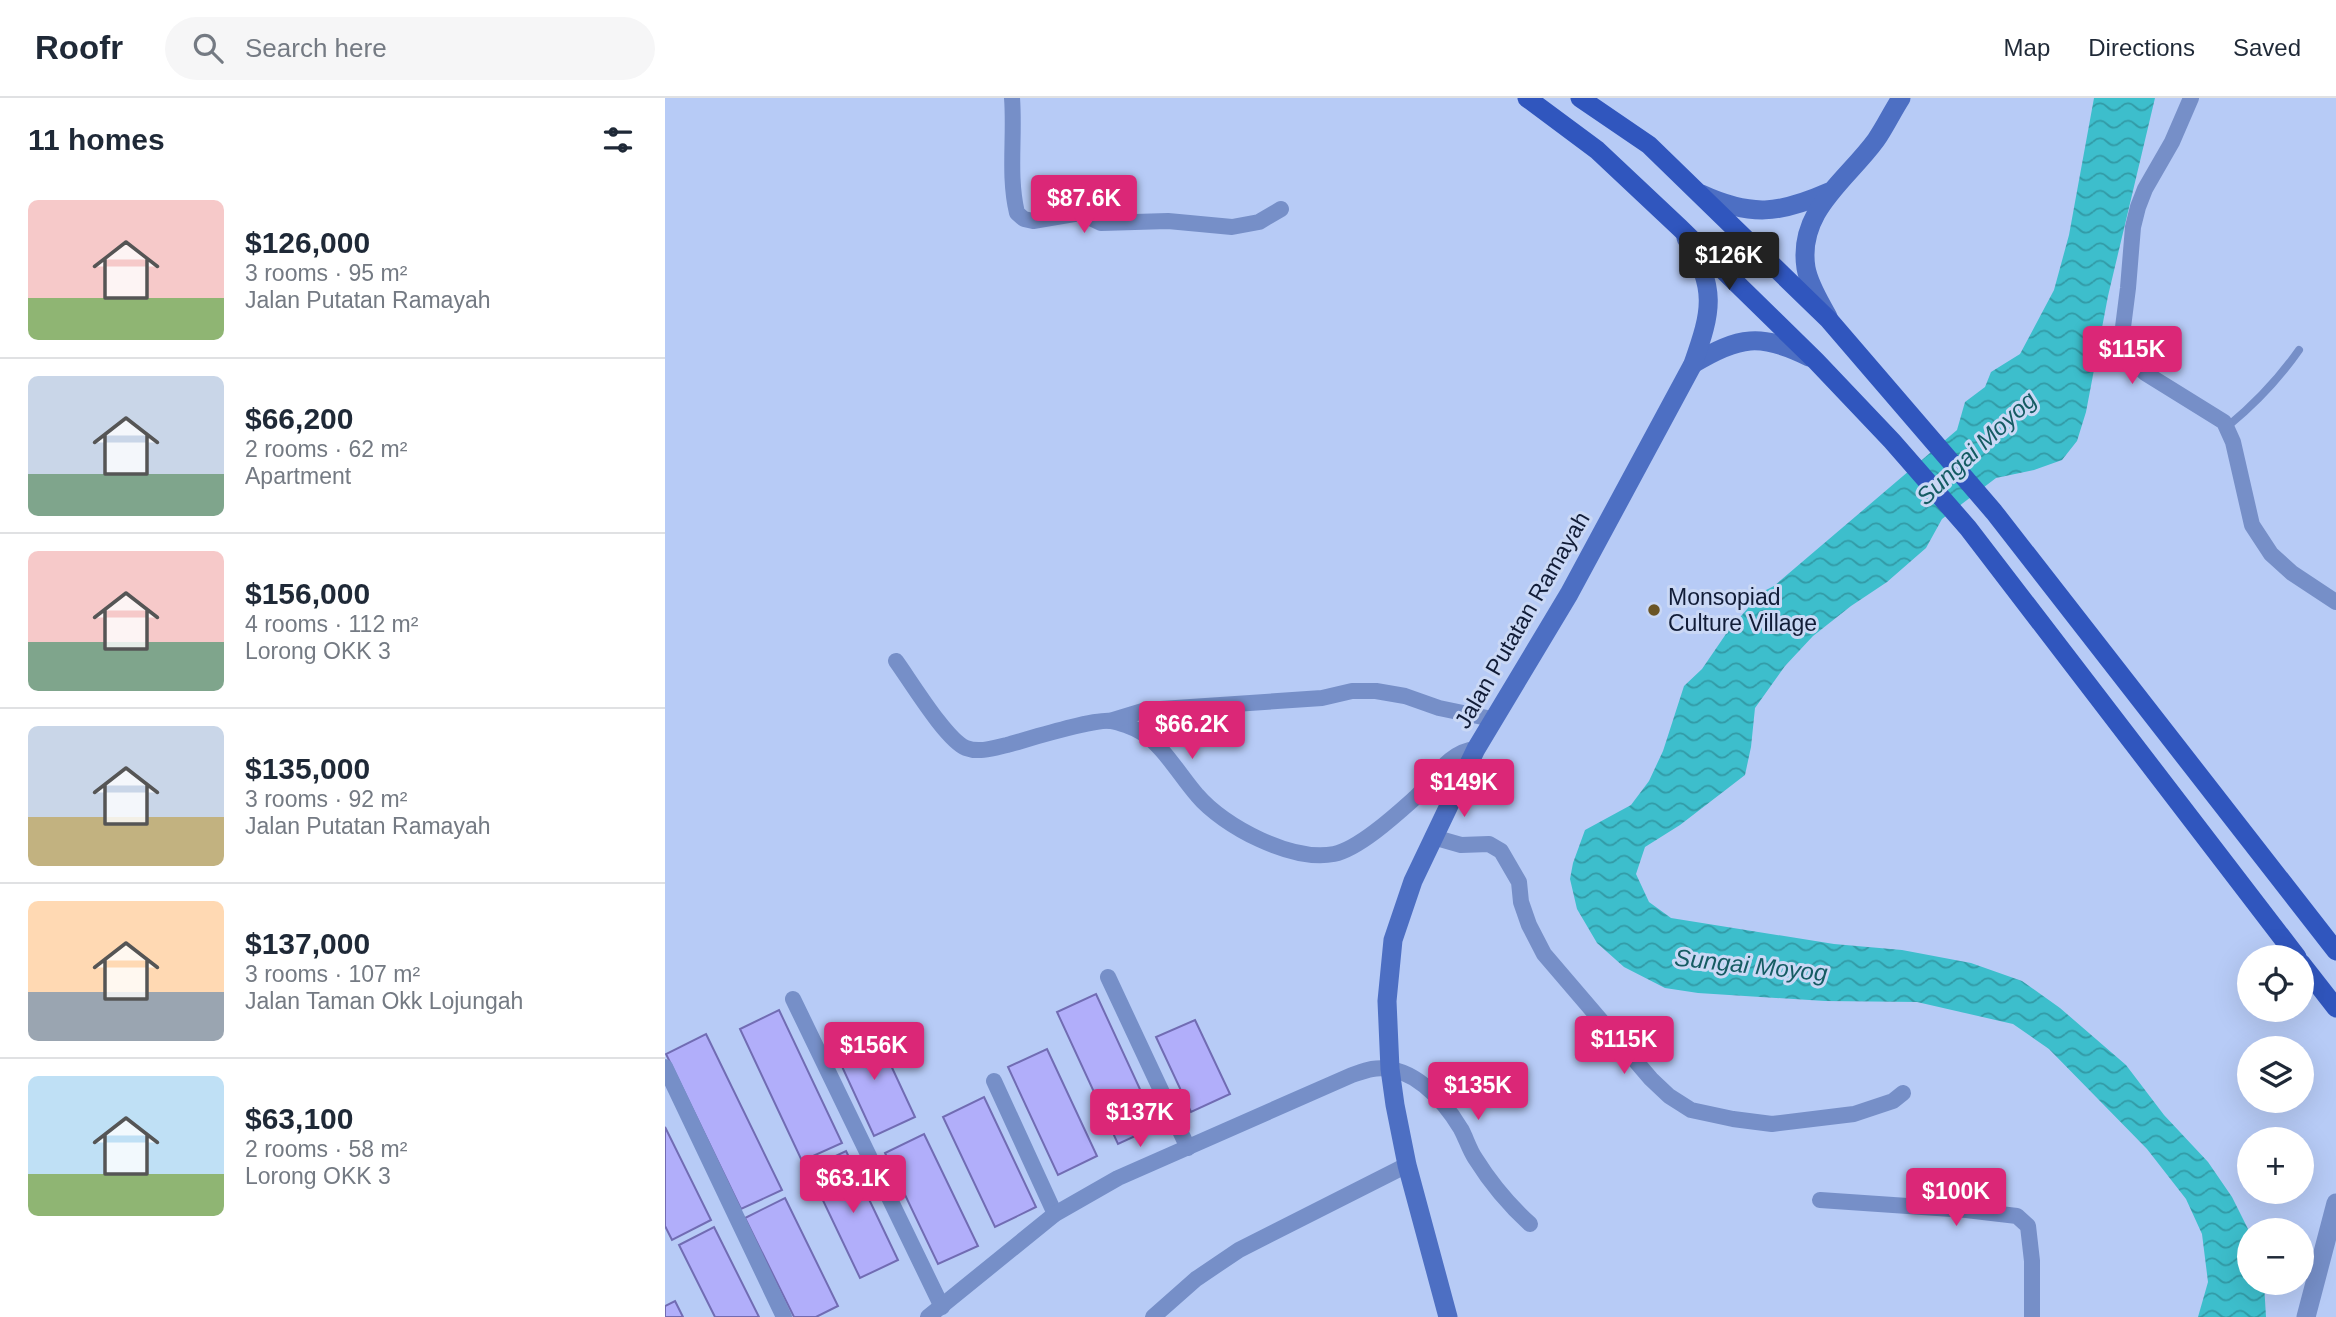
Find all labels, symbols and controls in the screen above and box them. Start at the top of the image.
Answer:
search box [165,17,655,80]
text: Roofr [35,29,123,66]
icon: search [189,29,227,67]
text: Search here [245,33,387,63]
text: Map [2004,34,2050,61]
text: Directions [2088,34,2195,61]
text: Saved [2233,34,2301,61]
icon: filters [599,121,637,159]
text: 11 homes [28,123,165,156]
pin: $87.6K [1027,176,1141,235]
text: $87.6K [1047,185,1121,211]
text: $126,000 [245,226,370,259]
icon: home [84,228,168,312]
pin: $126K [1680,232,1778,292]
text: $126K [1695,242,1763,268]
text: 3 rooms · 95 m² [245,260,407,286]
text: Jalan Putatan Ramayah [245,287,491,313]
pin: $115K [2083,327,2181,386]
text: $115K [2099,336,2165,362]
water label: Sungai Moyog [1911,385,2042,510]
text: $66,200 [245,402,353,435]
icon: home [84,404,168,488]
text: 2 rooms · 62 m² [245,436,407,462]
text: Apartment [245,463,351,489]
street label: Jalan Putatan Ramayah [1449,507,1595,733]
text: $156,000 [245,577,370,610]
icon: home [84,579,168,663]
place label: Monsopiad Culture Village [1668,584,1817,636]
marker: Monsopiad Culture Village [1646,602,1662,618]
text: 4 rooms · 112 m² [245,611,418,637]
text: Lorong OKK 3 [245,638,391,664]
pin: $66.2K [1135,702,1249,761]
text: $66.2K [1155,711,1229,737]
text: $135,000 [245,752,370,785]
icon: home [84,754,168,838]
pin: $149K [1415,760,1513,819]
text: $149K [1430,769,1498,795]
text: 3 rooms · 92 m² [245,786,407,812]
text: Jalan Putatan Ramayah [245,813,491,839]
text: $137,000 [245,927,370,960]
icon: home [84,929,168,1013]
water label: Sungai Moyog [1673,944,1829,987]
map controls [2237,945,2314,1295]
button: locate [2237,945,2314,1022]
text: 3 rooms · 107 m² [245,961,420,987]
text: Jalan Taman Okk Lojungah [245,988,523,1014]
pin: $115K [1575,1016,1673,1076]
pin: $156K [825,1023,923,1082]
text: $115K [1591,1026,1657,1052]
text: $156K [840,1032,908,1058]
button: layers [2237,1036,2314,1113]
pin: $135K [1429,1062,1527,1122]
text: $135K [1444,1072,1512,1098]
pin: $137K [1091,1090,1189,1149]
text: $137K [1106,1099,1174,1125]
text: $63,100 [245,1102,353,1135]
icon: home [84,1104,168,1188]
button: + [2237,1127,2314,1204]
text: 2 rooms · 58 m² [245,1136,407,1162]
pin: $63.1K [796,1156,910,1215]
text: Lorong OKK 3 [245,1163,391,1189]
text: $63.1K [816,1165,890,1191]
pin: $100K [1907,1168,2005,1228]
text: $100K [1922,1178,1990,1204]
button: − [2237,1218,2314,1295]

